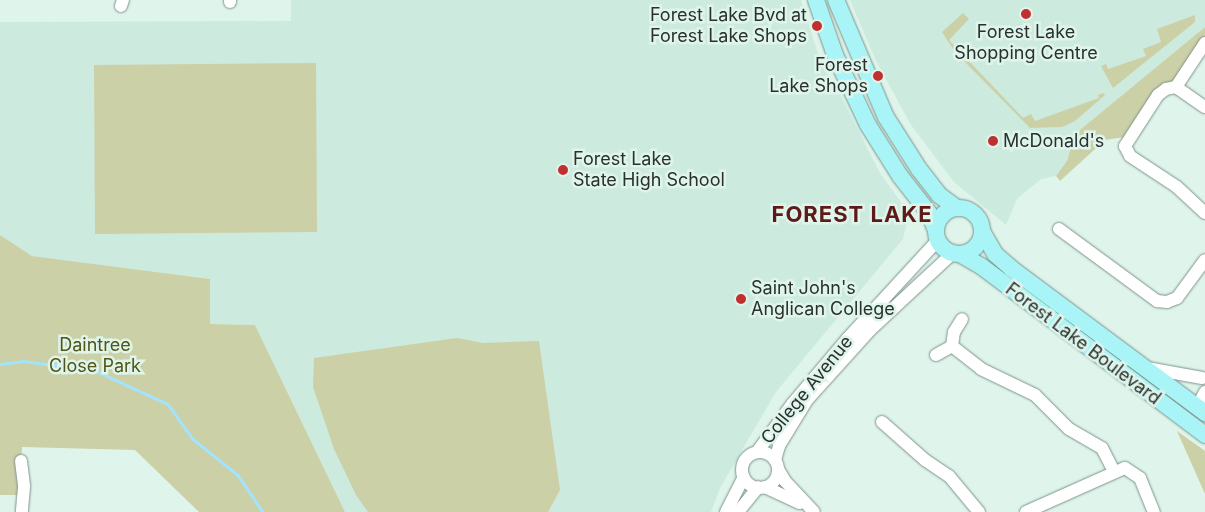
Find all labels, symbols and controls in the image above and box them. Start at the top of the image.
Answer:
place label: Forest Lake Bvd at Forest Lake Shops [650,5,807,48]
marker: Forest Lake Shopping Centre [1020,8,1032,20]
marker: Forest Lake Bvd at Forest Lake Shops [811,20,823,32]
place label: Forest Lake Shopping Centre [954,22,1098,64]
place label: Forest Lake Shops [769,55,868,98]
marker: Forest Lake Shops [872,70,884,82]
place label: McDonald's [1003,130,1104,152]
marker: McDonald's [987,135,999,147]
place label: Forest Lake State High School [573,149,725,192]
marker: Forest Lake State High School [557,164,569,176]
district label: FOREST LAKE [770,202,934,228]
place label: Saint John's Anglican College [751,278,895,320]
street label: Forest Lake Boulevard [1001,279,1165,409]
marker: Saint John's Anglican College [735,293,747,305]
street label: College Avenue [757,332,857,448]
park label: Daintree Close Park [49,335,141,378]

